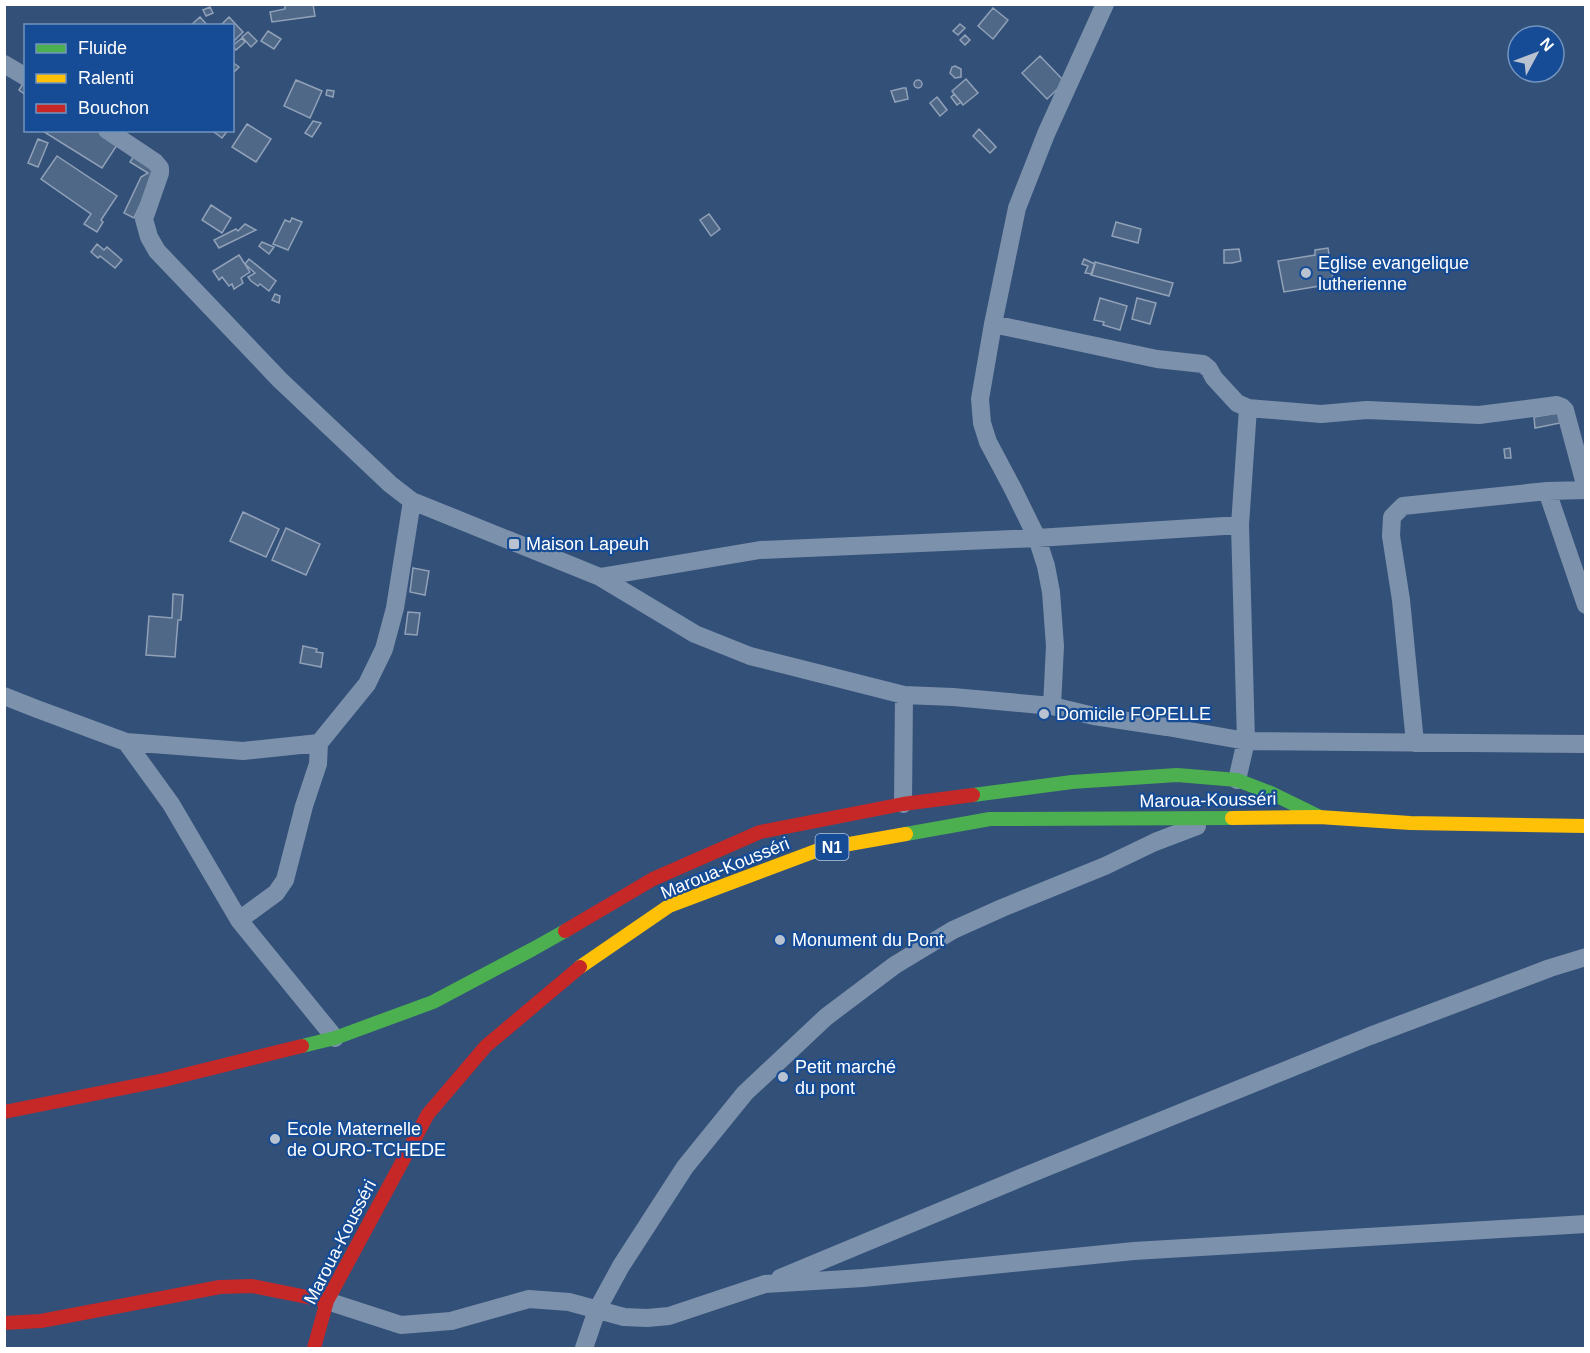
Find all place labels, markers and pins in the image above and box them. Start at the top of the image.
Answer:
place label: Eglise evangelique lutherienne [1318,253,1469,294]
marker: Eglise evangelique lutherienne [1299,266,1313,280]
place label: Maison Lapeuh [526,534,649,554]
marker: Maison Lapeuh [507,537,521,551]
place label: Domicile FOPELLE [1056,704,1211,724]
marker: Domicile FOPELLE [1037,707,1051,721]
place label: Monument du Pont [792,930,944,950]
marker: Monument du Pont [773,933,787,947]
place label: Petit marché du pont [795,1057,896,1098]
marker: Petit marché du pont [776,1070,790,1084]
place label: Ecole Maternelle de OURO-TCHEDE [287,1119,446,1160]
marker: Ecole Maternelle de OURO-TCHEDE [268,1132,282,1146]

